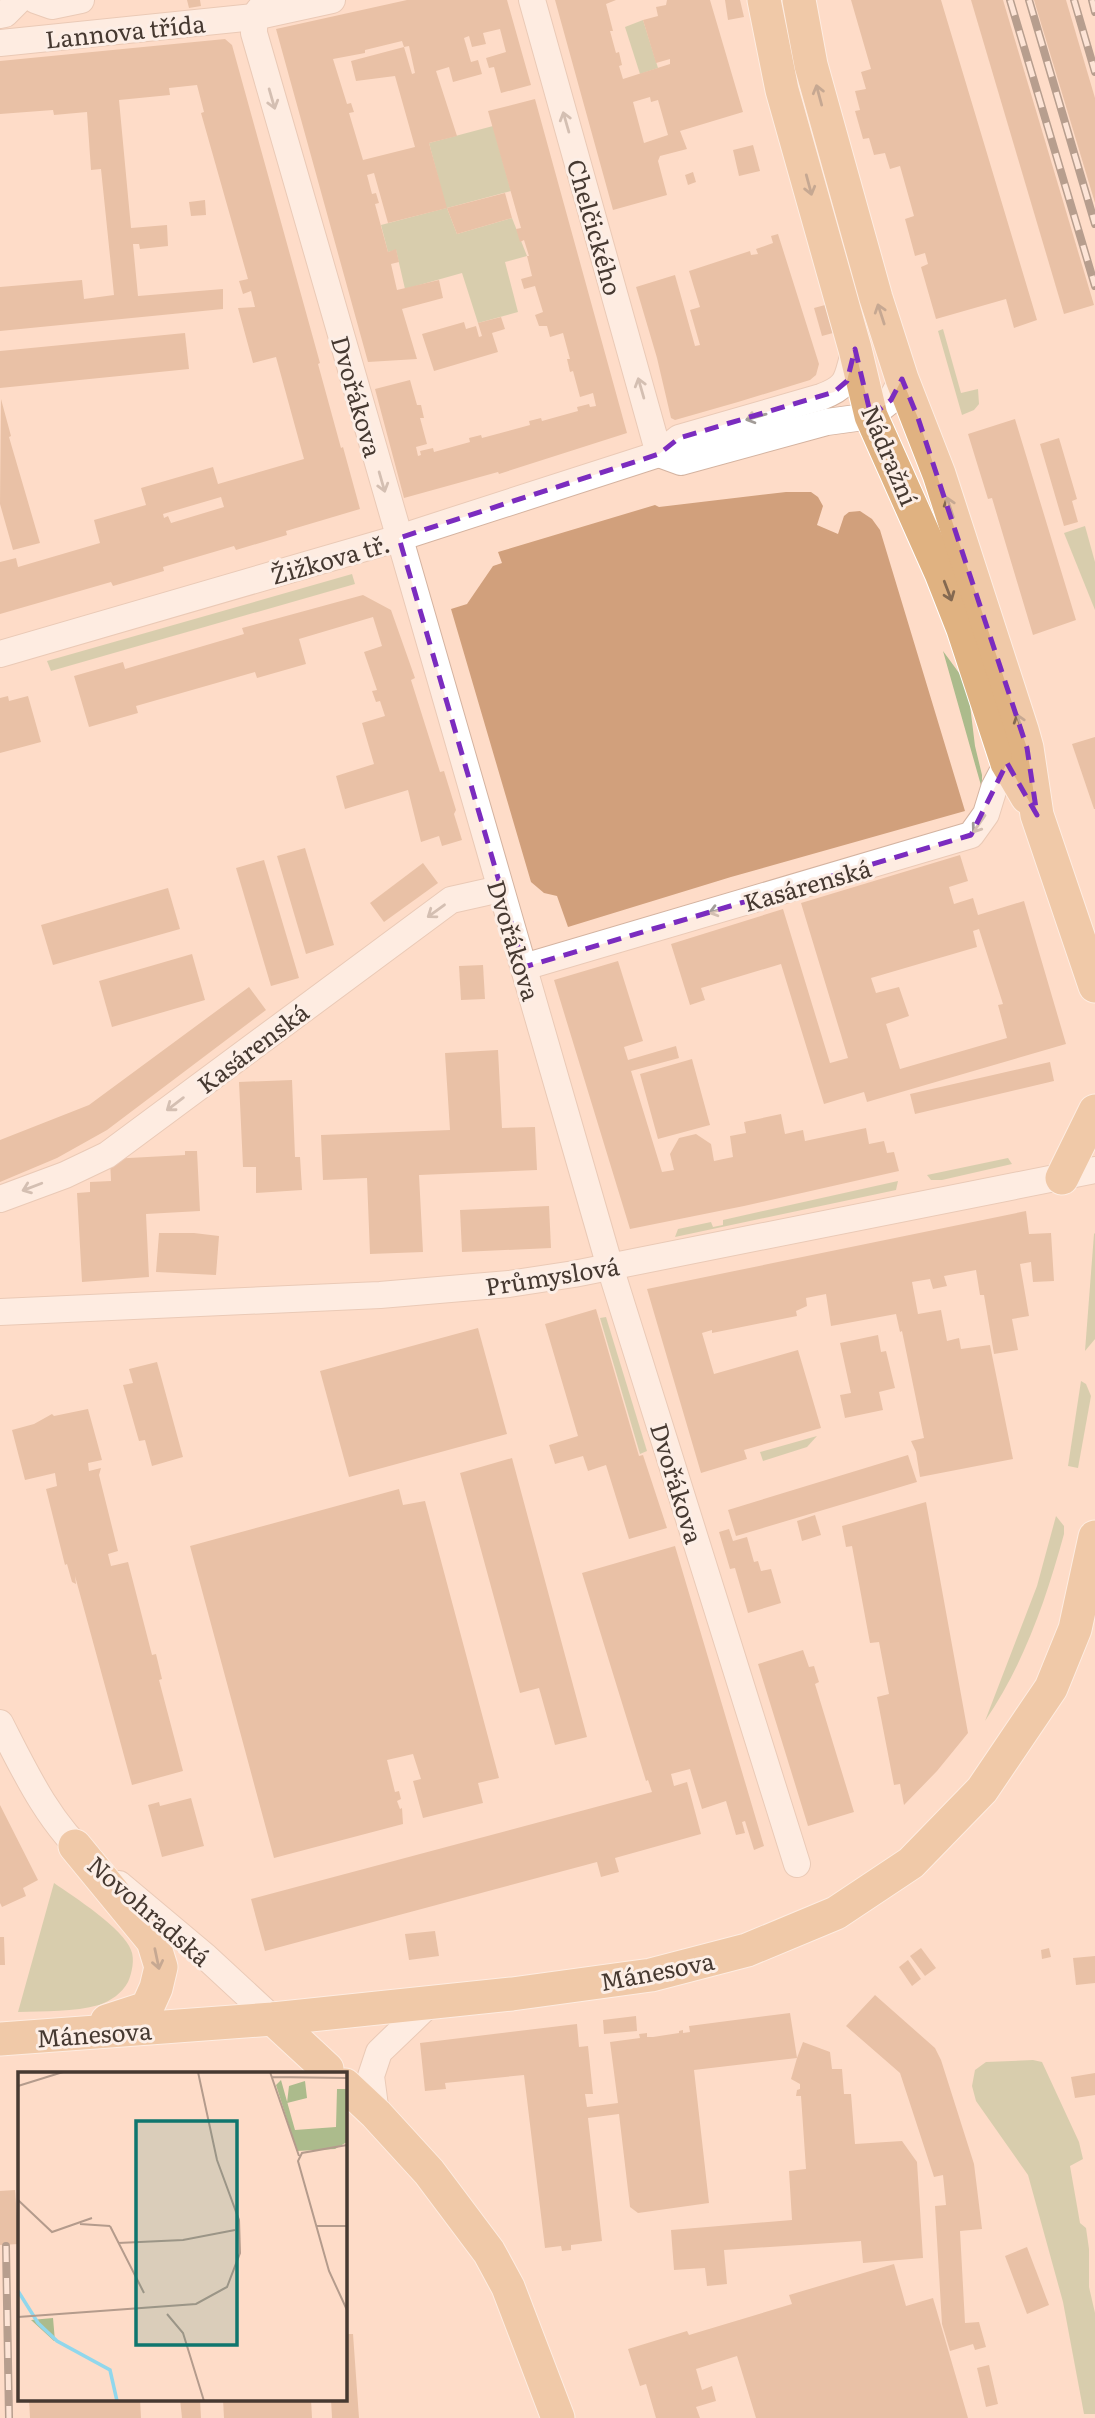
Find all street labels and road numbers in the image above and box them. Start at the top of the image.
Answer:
street label: Lannova třída [43,4,207,56]
street label: Chelčického [560,155,632,299]
street label: Dvořákova [324,331,392,461]
street label: Nádražní [854,399,928,511]
street label: Žižkova tř. [266,524,394,592]
street label: Kasárenská [739,849,875,919]
street label: Dvořákova [480,875,550,1005]
street label: Kasárenská [189,993,315,1101]
street label: Průmyslová [482,1247,622,1303]
street label: Dvořákova [643,1418,713,1548]
street label: Novohradská [81,1847,219,1973]
street label: Mánesova [597,1942,717,1998]
street label: Mánesova [35,2012,153,2054]

